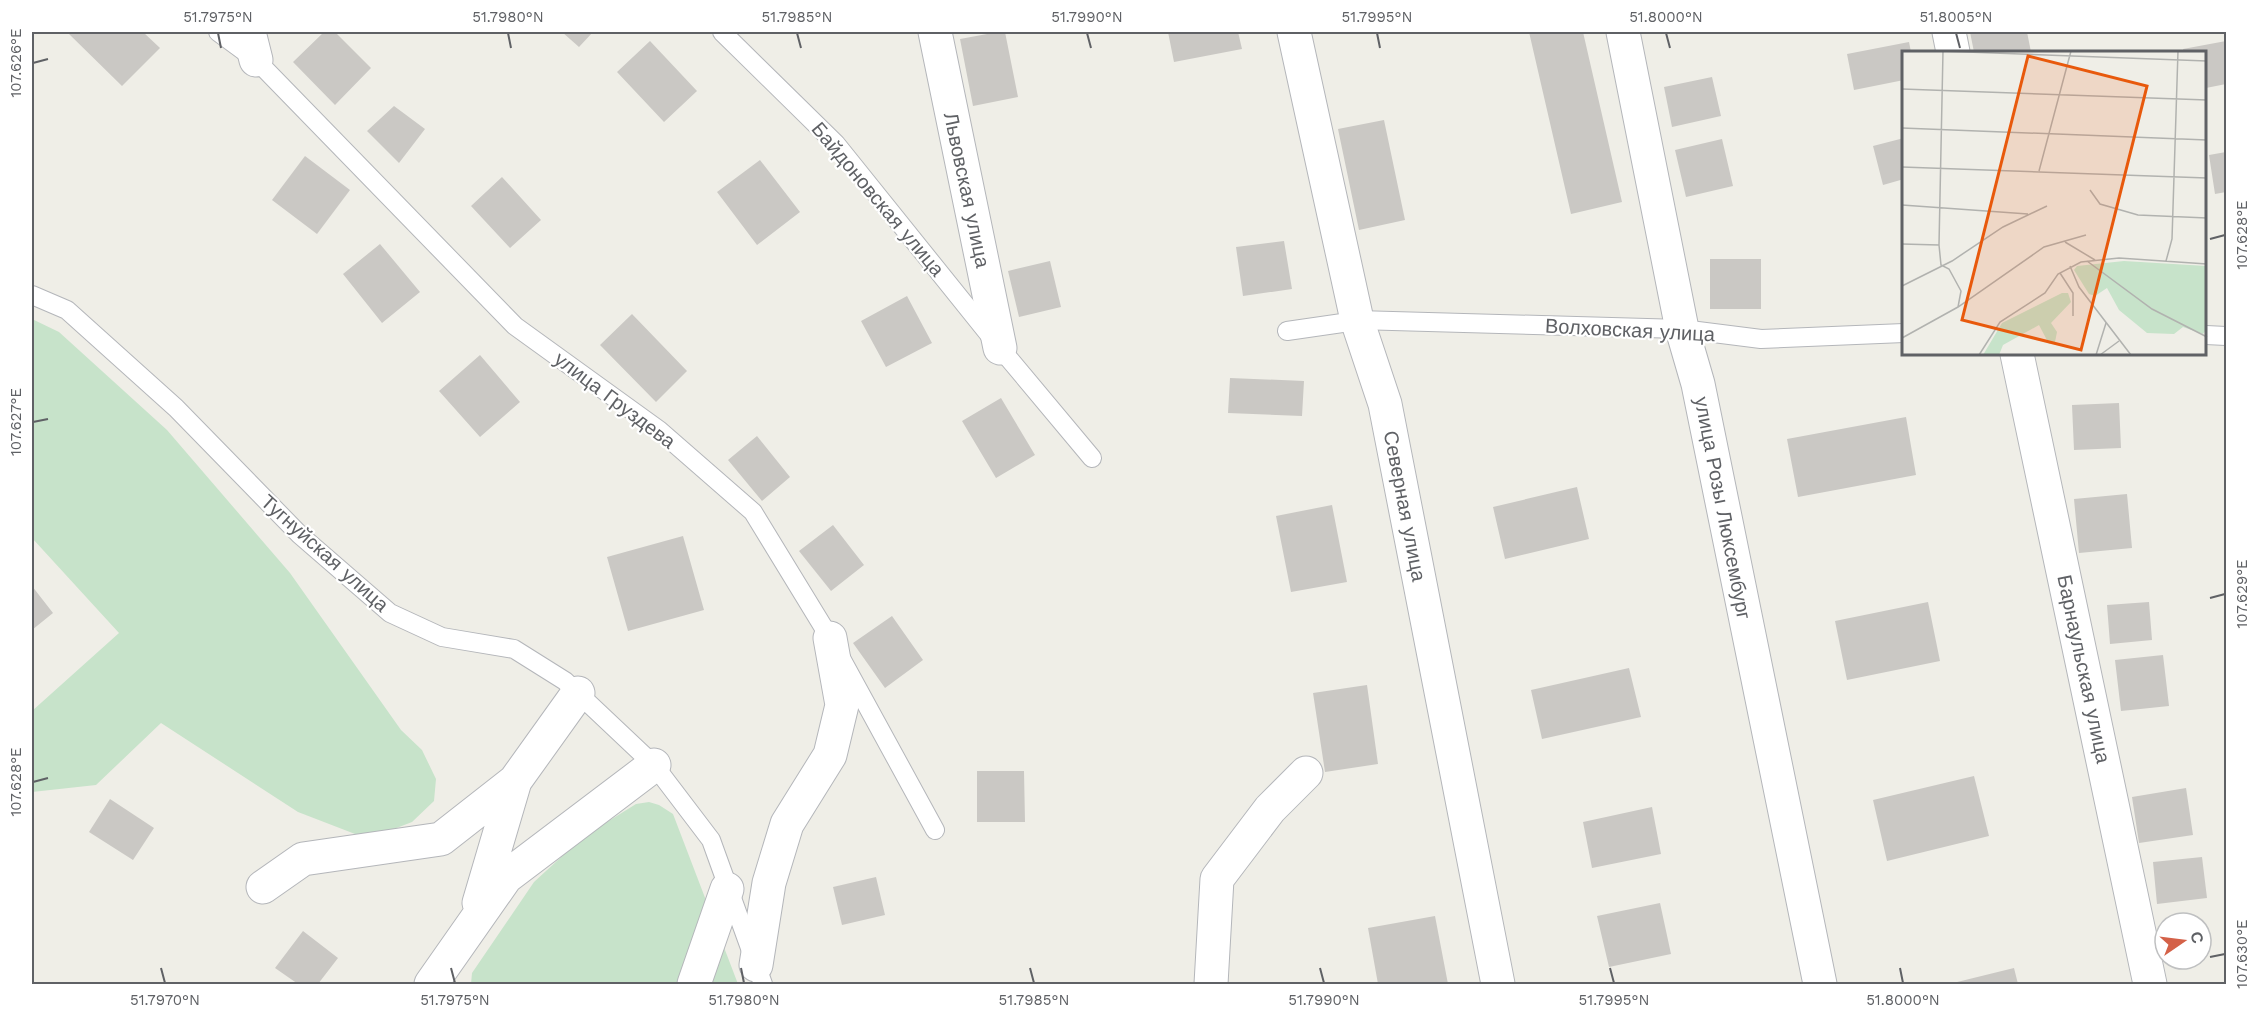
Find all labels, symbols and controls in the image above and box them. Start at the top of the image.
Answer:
text: 51.7975°N [183,8,253,26]
text: 51.7980°N [472,8,544,26]
text: 51.7985°N [762,8,832,26]
text: 51.7990°N [1051,8,1123,26]
text: 51.7995°N [1342,8,1412,26]
text: 51.8000°N [1629,8,1703,26]
text: 51.8005°N [1919,8,1993,26]
text: 107.626°E [7,28,25,98]
inset map [1902,51,2207,356]
street label: Львовская улица [939,110,995,271]
street label: Байдоновская улица [807,117,950,282]
text: 107.628°E [2233,200,2251,270]
street label: Волховская улица [1545,314,1716,346]
street label: улица Груздева [550,347,681,454]
text: 107.627°E [7,388,25,456]
street label: улица Розы Люксембург [1690,395,1756,621]
street label: Северная улица [1379,429,1432,584]
street label: Тугнуйская улица [256,489,394,617]
text: 107.629°E [2233,559,2251,629]
street label: Барнаульская улица [2052,573,2116,766]
text: 107.628°E [7,747,25,817]
north arrow [2153,911,2213,971]
text: 107.630°E [2233,919,2251,989]
text: С [2186,930,2208,946]
text: 51.7970°N [130,991,200,1009]
text: 51.7975°N [420,991,490,1009]
text: 51.7980°N [708,991,780,1009]
text: 51.7985°N [999,991,1069,1009]
text: 51.7990°N [1288,991,1360,1009]
text: 51.7995°N [1579,991,1649,1009]
text: 51.8000°N [1866,991,1940,1009]

